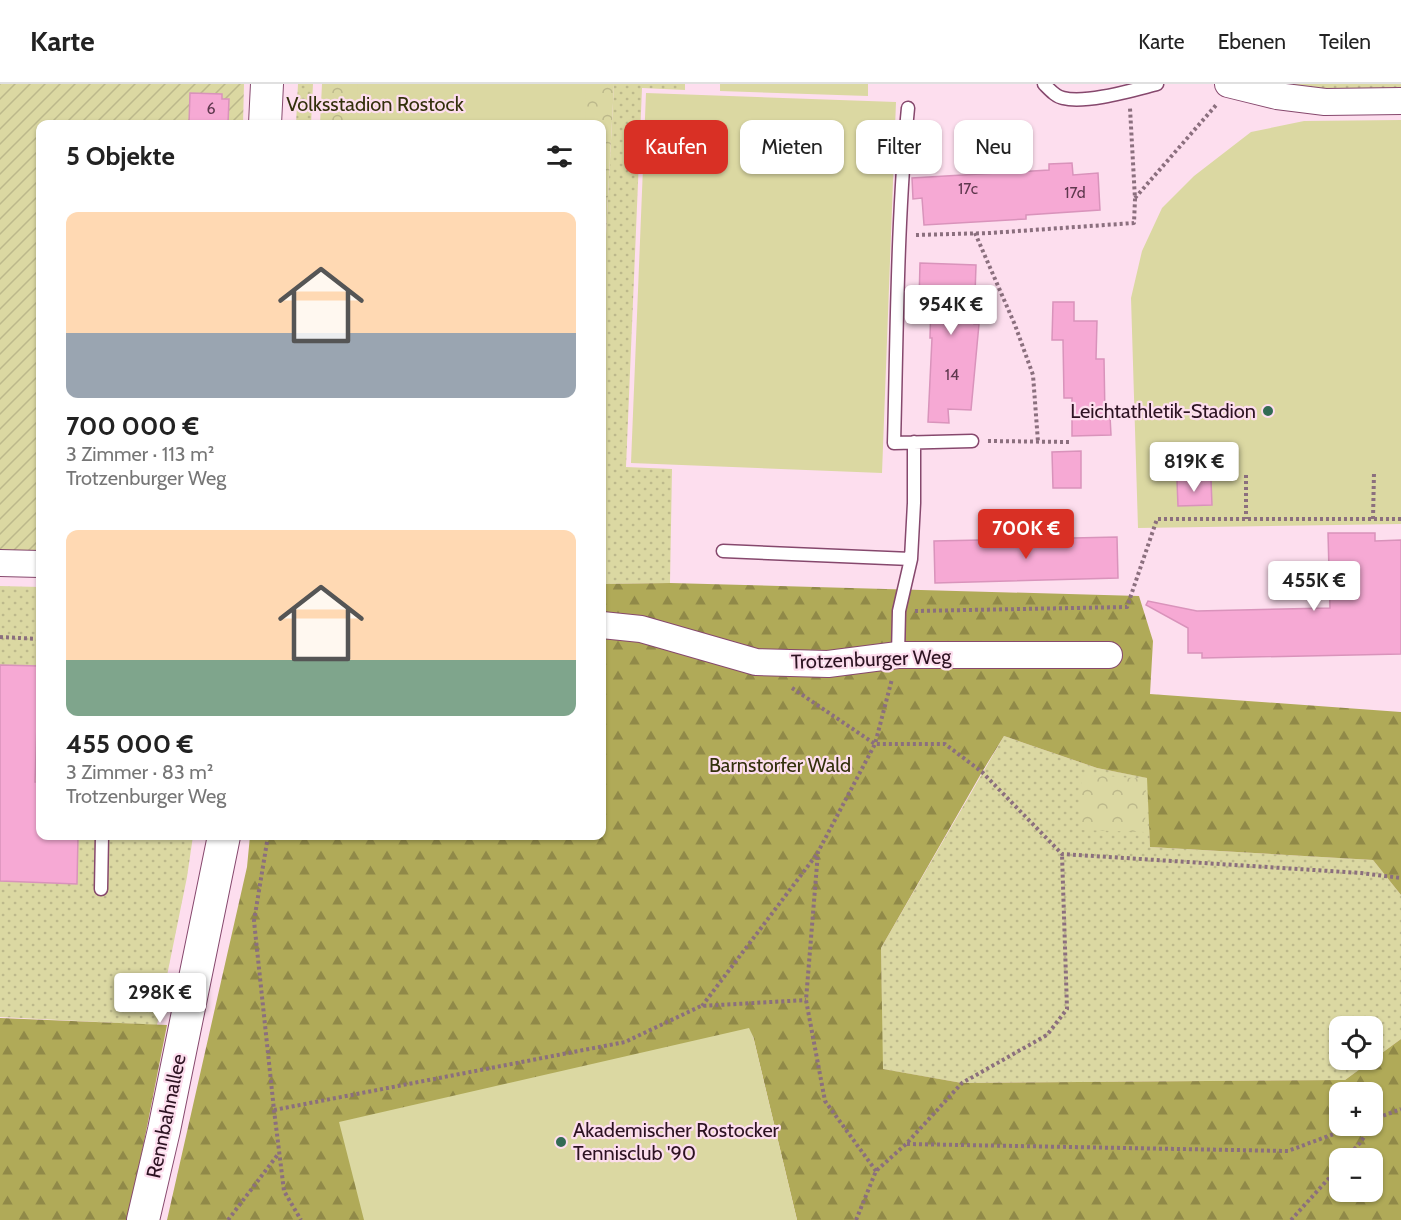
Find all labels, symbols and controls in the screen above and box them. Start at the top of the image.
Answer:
text: Karte [30,24,95,58]
text: Karte [1138,29,1185,54]
text: Ebenen [1218,29,1286,54]
text: Teilen [1319,29,1371,54]
park label: Volksstadion Rostock [286,92,464,116]
house number: 6 [206,99,216,118]
chip: Kaufen [624,120,728,174]
chip: Mieten [740,120,844,174]
chip: Filter [856,120,942,174]
chip: Neu [954,120,1033,174]
text: 5 Objekte [66,140,175,172]
icon: filters [543,140,576,173]
house number: 17c [958,179,978,198]
house number: 17d [1064,183,1086,202]
icon: home [267,251,375,359]
pin: 954K € [902,285,1000,336]
text: 954K € [919,292,983,316]
house number: 14 [945,365,959,384]
place label: Leichtathletik-Stadion [1070,399,1256,423]
marker: Leichtathletik-Stadion [1261,404,1275,418]
text: 700 000 € [66,410,199,442]
text: 3 Zimmer · 113 m² [66,442,214,466]
pin: 819K € [1145,442,1243,493]
text: 819K € [1164,449,1224,473]
text: Trotzenburger Weg [66,466,226,490]
pin: 700K € [977,509,1075,560]
text: 700K € [992,516,1060,540]
pin: 455K € [1265,561,1363,612]
text: 455K € [1282,568,1346,592]
icon: home [267,569,375,677]
street label: Trotzenburger Weg [790,644,953,674]
text: 455 000 € [66,728,194,760]
park label: Barnstorfer Wald [709,753,851,777]
text: 3 Zimmer · 83 m² [66,760,213,784]
text: Trotzenburger Weg [66,784,226,808]
pin: 298K € [111,973,209,1024]
text: 298K € [128,980,192,1004]
map controls [1329,1016,1383,1202]
button: locate [1329,1016,1383,1070]
street label: Rennbahnallee [141,1052,191,1180]
button: + [1329,1082,1383,1136]
place label: Akademischer Rostocker Tennisclub '90 [573,1118,780,1165]
marker: Akademischer Rostocker Tennisclub '90 [554,1135,568,1149]
button: − [1329,1148,1383,1202]

